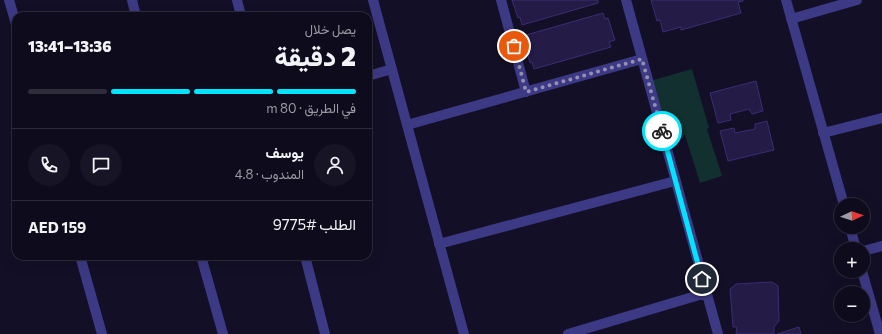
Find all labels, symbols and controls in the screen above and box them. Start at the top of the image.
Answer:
text: يصل خلال [305,21,356,37]
pin [497,29,531,63]
icon: bag [503,35,525,57]
text: 13:36–13:41 [28,37,112,55]
text: 2 دقيقة [274,40,356,71]
text: في الطريق · 80 m [266,100,356,116]
courier [642,111,682,151]
icon: bike [651,120,673,142]
text: يوسف [266,143,304,161]
button: phone [28,144,70,186]
button: chat [80,144,122,186]
button: person [314,144,356,186]
text: المندوب · 4.8 [235,166,304,182]
north arrow [834,198,870,234]
map controls [834,198,870,322]
text: الطلب #9775 [273,215,356,233]
text: AED 159 [28,218,86,236]
button: + [834,242,870,278]
pin [685,262,719,296]
icon: home [691,268,713,290]
button: − [834,286,870,322]

